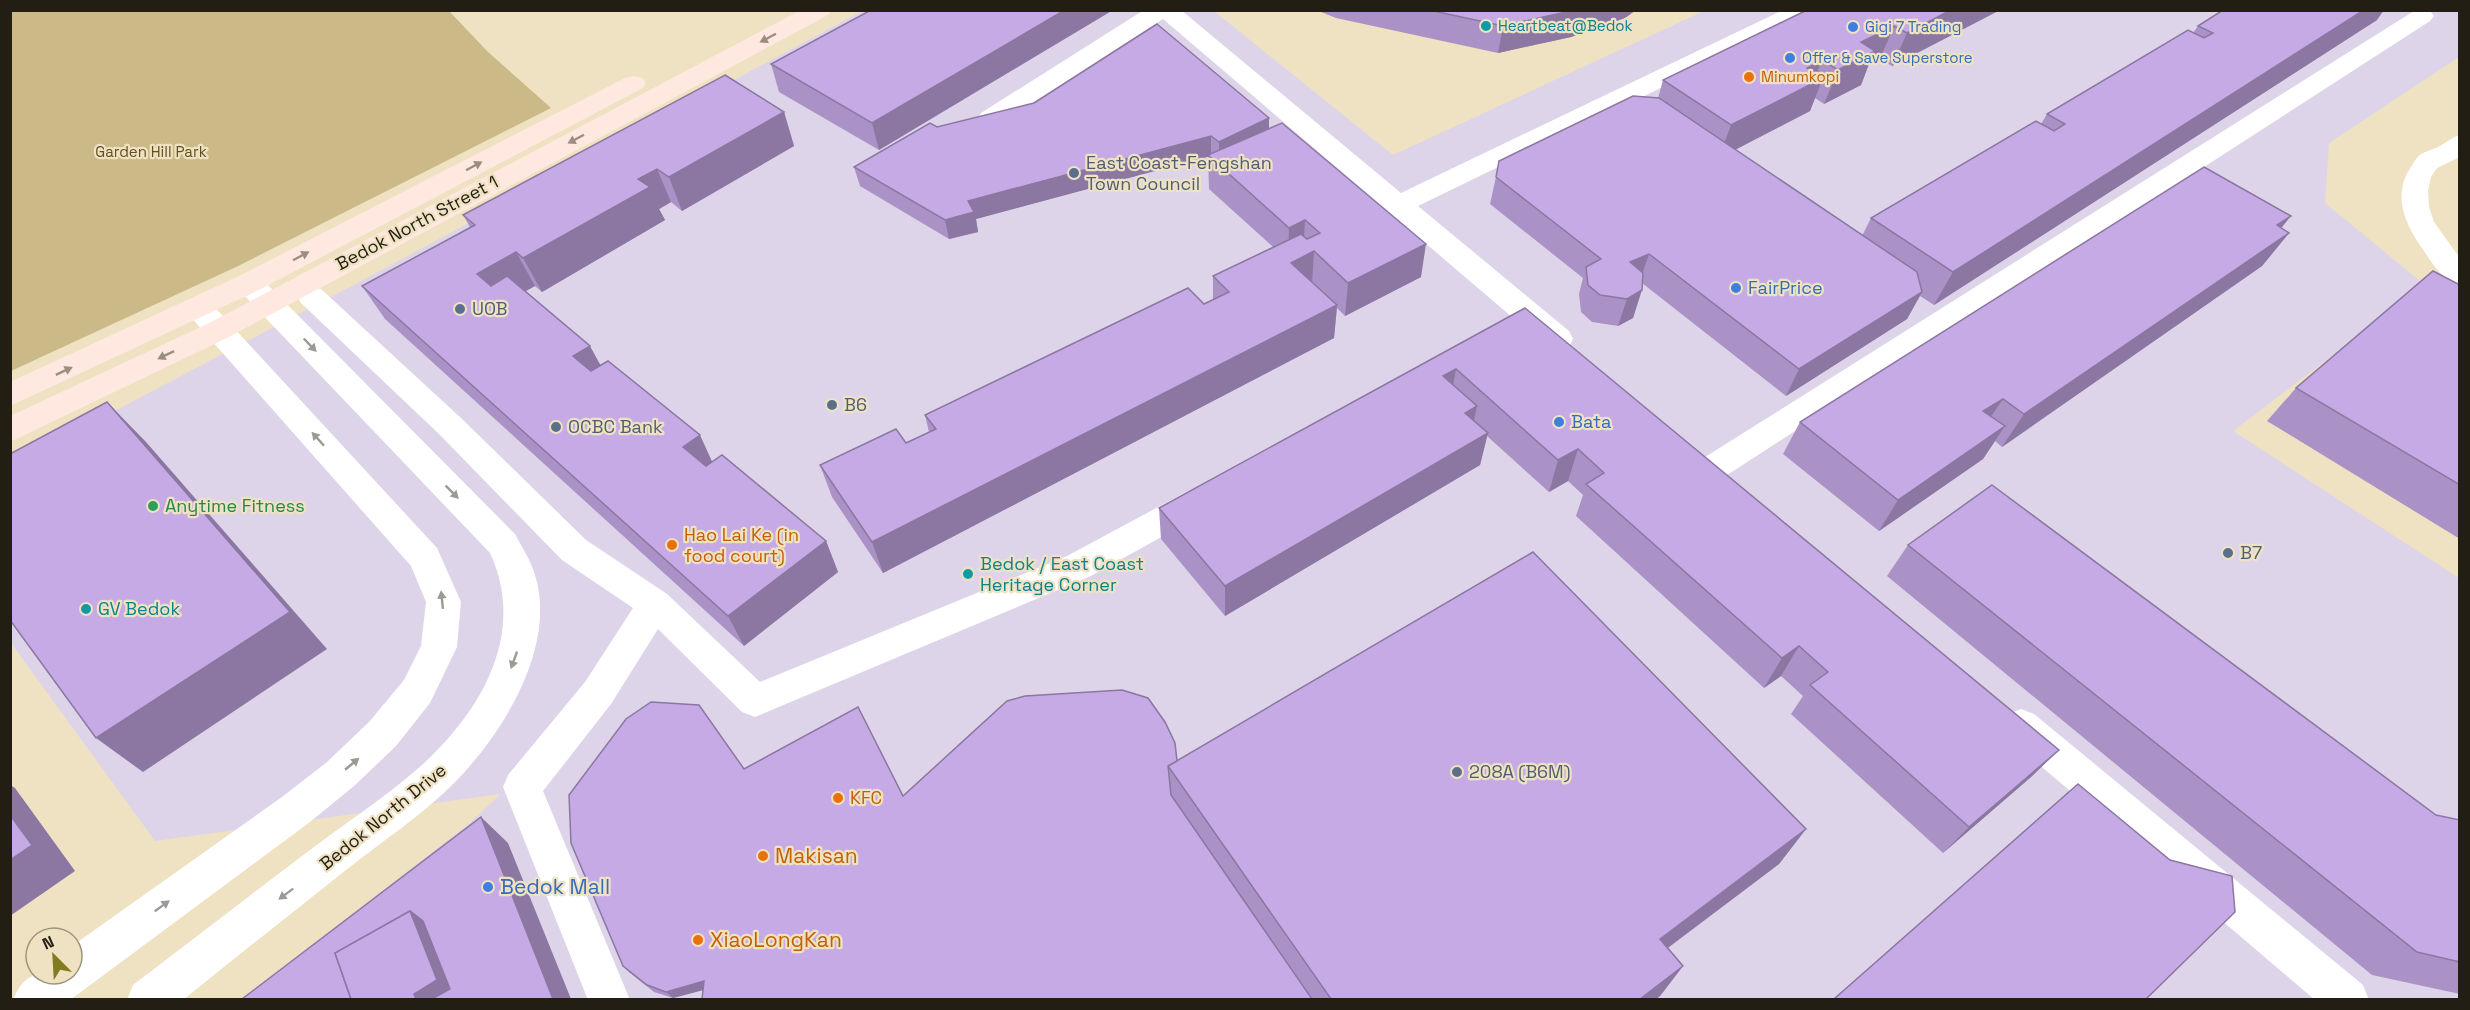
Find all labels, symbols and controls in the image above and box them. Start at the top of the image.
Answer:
place label: Heartbeat@Bedok [1498,16,1633,35]
place label: Gigi 7 Trading [1865,17,1961,36]
marker: Heartbeat@Bedok [1479,19,1493,33]
marker: Gigi 7 Trading [1846,20,1860,34]
one-way arrow [759,33,776,43]
place label: Offer & Save Superstore [1802,48,1973,67]
marker: Offer & Save Superstore [1783,51,1797,65]
place label: Minumkopi [1761,67,1839,86]
marker: Minumkopi [1742,70,1756,84]
one-way arrow [567,134,584,144]
park label: Garden Hill Park [95,142,207,161]
place label: East Coast-Fengshan Town Council [1086,151,1272,195]
one-way arrow [466,161,483,171]
marker: East Coast-Fengshan Town Council [1067,166,1081,180]
street label: Bedok North Street 1 [332,170,502,275]
one-way arrow [293,251,310,261]
place label: FairPrice [1748,276,1823,299]
marker: FairPrice [1729,281,1743,295]
place label: UOB [472,297,507,320]
marker: UOB [453,302,467,316]
one-way arrow [302,338,316,352]
one-way arrow [158,350,175,360]
one-way arrow [55,366,72,375]
place label: B6 [844,393,867,416]
marker: B6 [825,398,839,412]
place label: Bata [1571,410,1611,433]
place label: OCBC Bank [568,415,663,438]
marker: Bata [1552,415,1566,429]
marker: OCBC Bank [549,420,563,434]
one-way arrow [311,432,325,447]
one-way arrow [445,484,459,498]
place label: Anytime Fitness [165,494,305,517]
marker: Anytime Fitness [146,499,160,513]
place label: Hao Lai Ke (in food court) [684,523,799,567]
marker: Hao Lai Ke (in food court) [665,538,679,552]
place label: B7 [2240,541,2262,564]
marker: B7 [2221,546,2235,560]
place label: Bedok / East Coast Heritage Corner [980,552,1144,596]
marker: Bedok / East Coast Heritage Corner [961,567,975,581]
one-way arrow [437,590,446,609]
place label: GV Bedok [98,597,180,620]
marker: GV Bedok [79,602,93,616]
one-way arrow [509,652,519,670]
street label: Bedok North Drive [315,758,451,875]
one-way arrow [344,758,359,771]
place label: 208A (B6M) [1469,760,1570,783]
marker: 208A (B6M) [1450,765,1464,779]
place label: KFC [850,786,882,809]
marker: KFC [831,791,845,805]
place label: Makisan [775,842,858,869]
marker: Makisan [756,849,770,863]
place label: Bedok Mall [500,873,610,900]
marker: Bedok Mall [481,880,495,894]
one-way arrow [278,888,294,900]
one-way arrow [154,900,170,912]
north arrow [24,926,84,986]
place label: XiaoLongKan [710,926,842,953]
text: N [39,931,57,955]
marker: XiaoLongKan [691,933,705,947]

